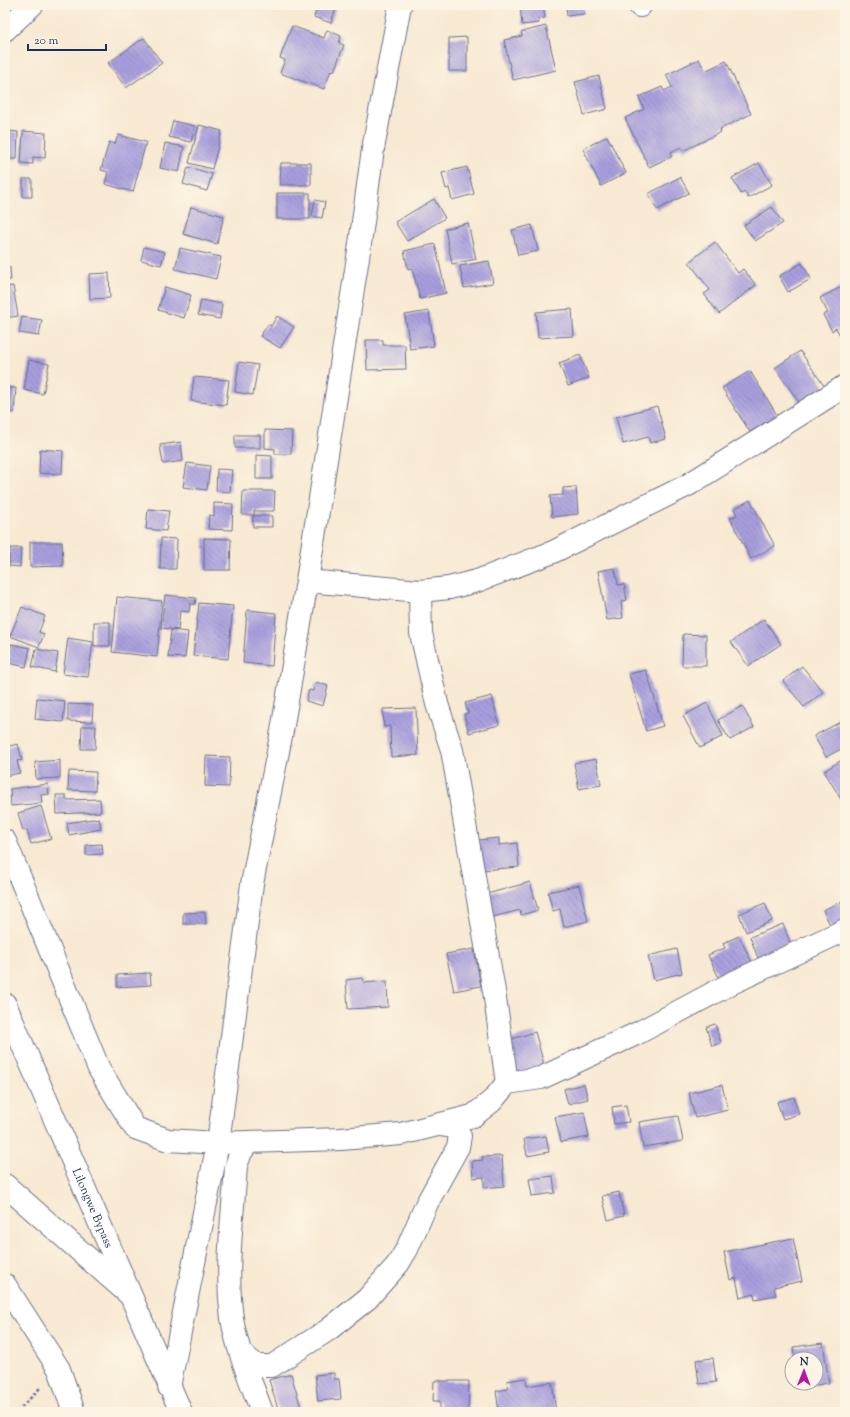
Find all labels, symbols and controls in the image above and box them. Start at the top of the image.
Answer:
scale bar [28,26,106,52]
text: 20 m [34,32,59,50]
street label: Lilongwe Bypass [67,1165,117,1251]
north arrow [784,1351,824,1391]
text: N [799,1354,809,1370]

